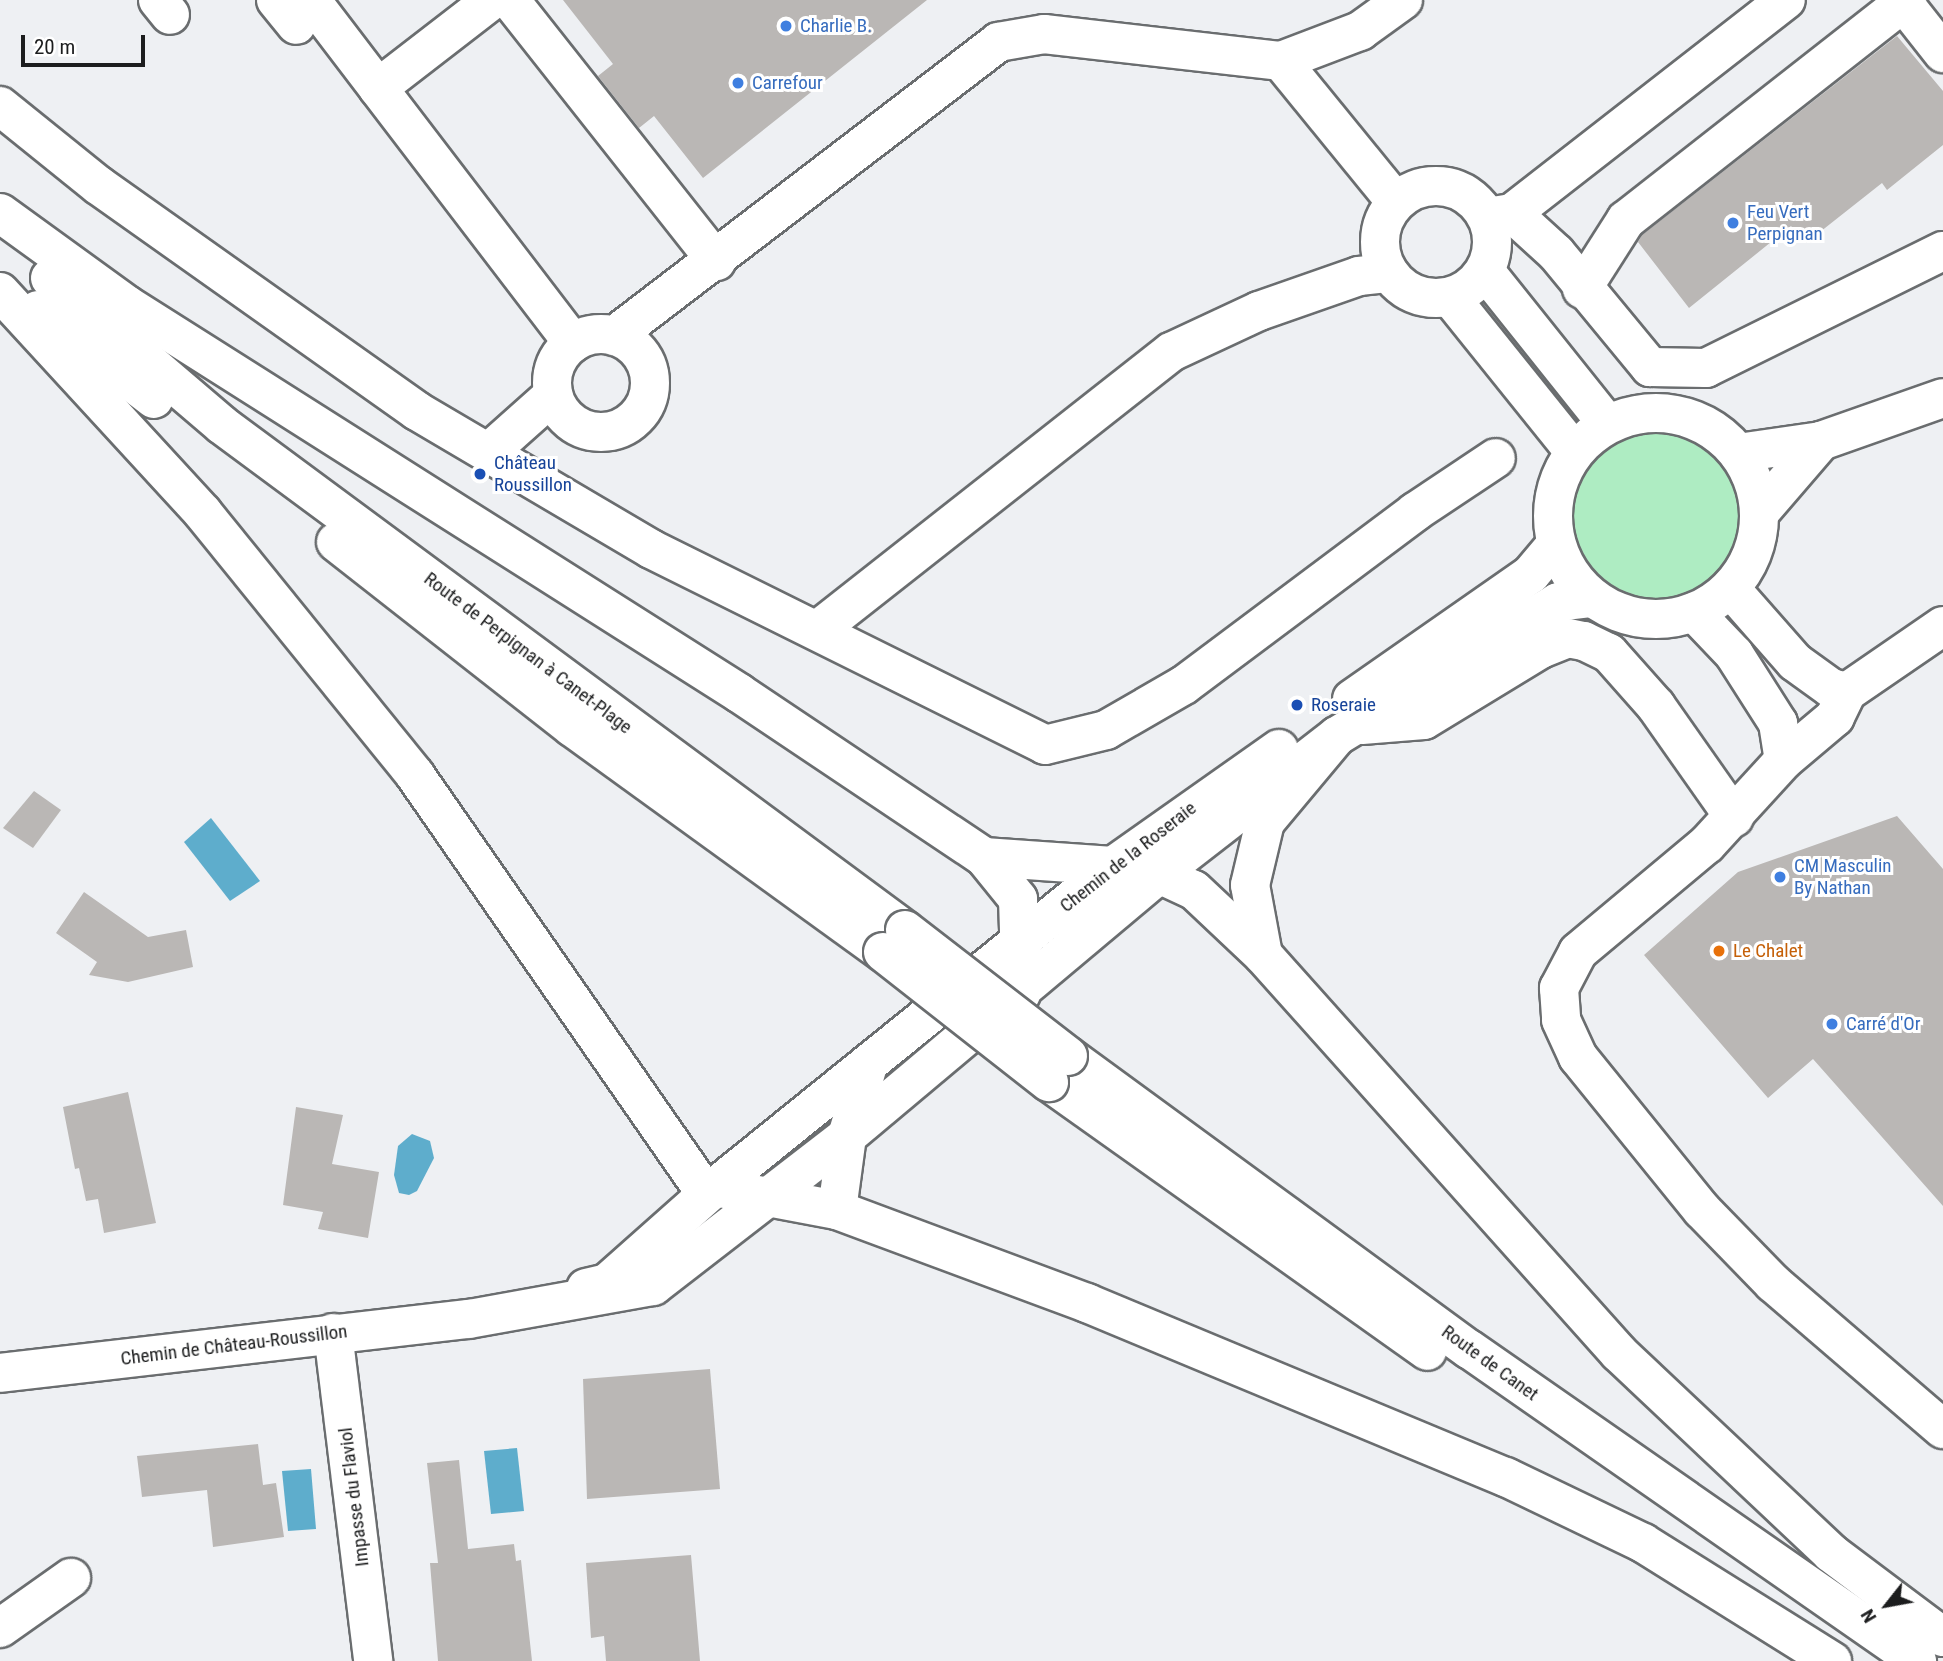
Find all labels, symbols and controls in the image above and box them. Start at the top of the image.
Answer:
place label: Charlie B. [800,15,872,37]
marker: Charlie B. [778,18,794,34]
scale bar [24,21,149,65]
text: 20 m [34,35,75,59]
place label: Carrefour [752,72,823,94]
marker: Carrefour [730,75,746,91]
place label: Feu Vert Perpignan [1747,201,1823,245]
marker: Feu Vert Perpignan [1725,215,1741,231]
place label: Château Roussillon [494,452,572,496]
marker: Château Roussillon [472,466,488,482]
street label: Route de Perpignan à Canet-Plage [420,567,636,739]
place label: Roseraie [1311,694,1376,716]
marker: Roseraie [1289,697,1305,713]
street label: Chemin de la Roseraie [1055,797,1201,917]
place label: CM Masculin By Nathan [1794,855,1891,899]
marker: CM Masculin By Nathan [1772,869,1788,885]
place label: Le Chalet [1733,940,1803,962]
marker: Le Chalet [1711,943,1727,959]
place label: Carré d'Or [1846,1013,1920,1035]
marker: Carré d'Or [1824,1016,1840,1032]
street label: Chemin de Château-Roussillon [119,1320,349,1370]
street label: Route de Canet [1437,1320,1543,1406]
street label: Impasse du Flaviol [334,1426,374,1568]
north arrow [1852,1570,1922,1640]
text: N [1856,1605,1881,1627]

